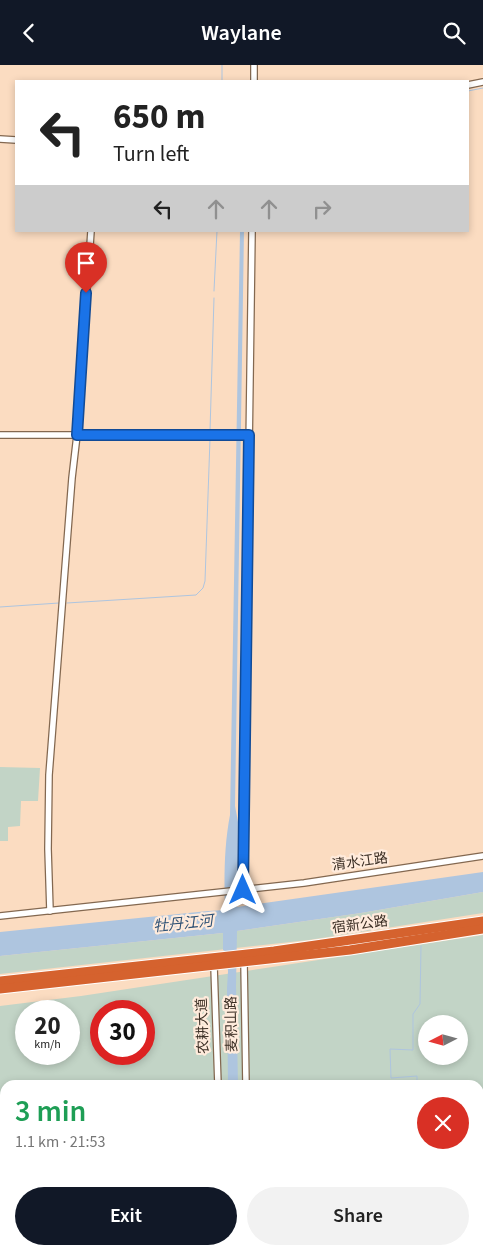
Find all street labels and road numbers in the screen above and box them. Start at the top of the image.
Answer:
street label: 清水江路 [331,848,389,876]
street label: 宿新公路 [331,911,389,939]
street label: 麦积山路 [222,996,242,1052]
street label: 农耕大道 [192,998,214,1054]

